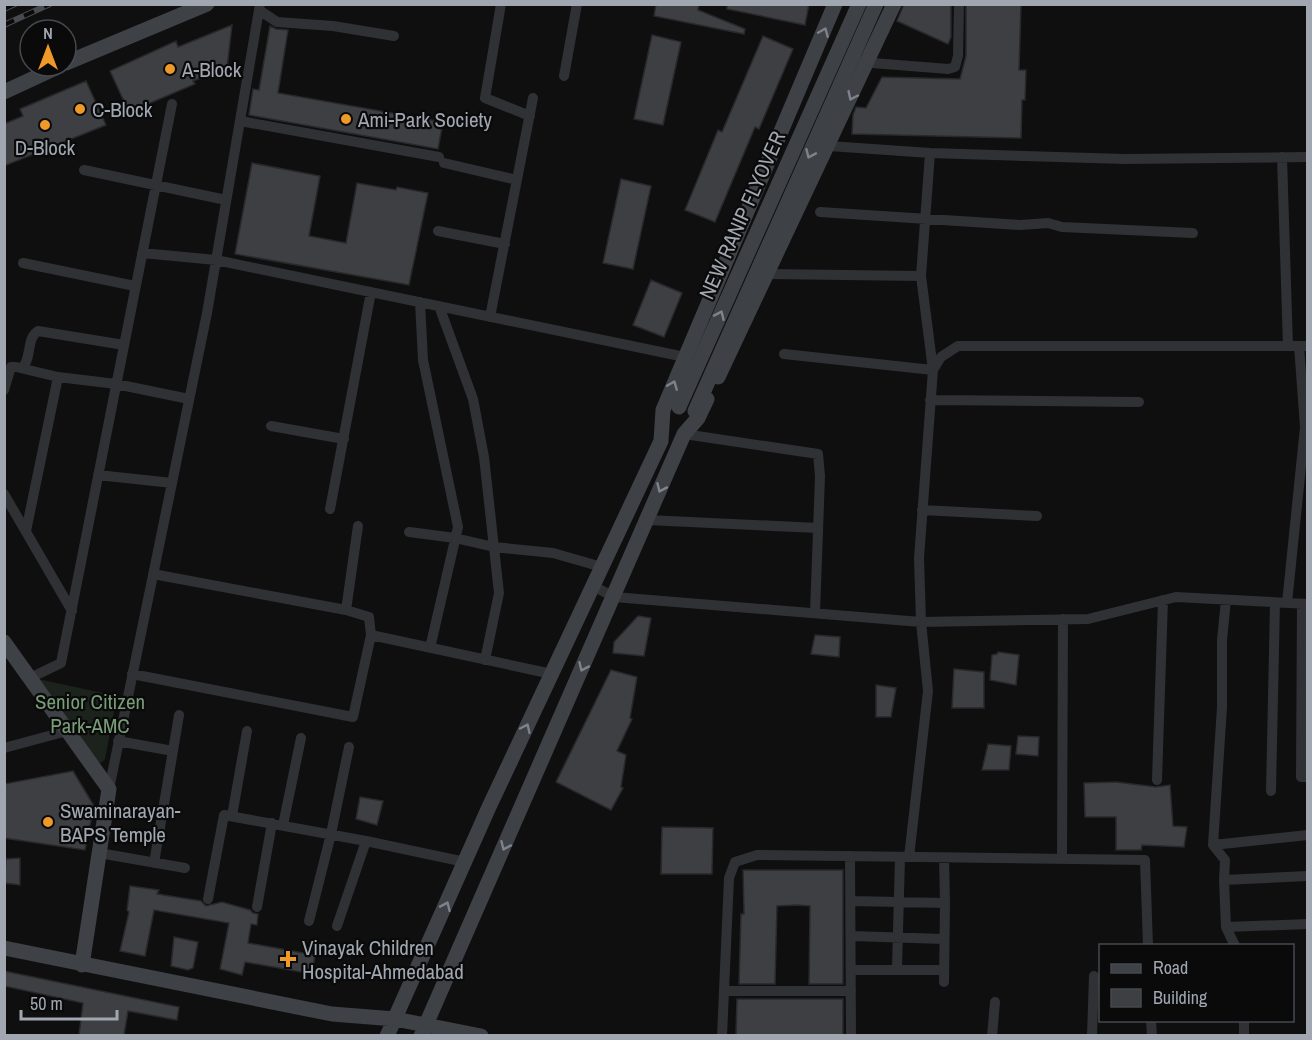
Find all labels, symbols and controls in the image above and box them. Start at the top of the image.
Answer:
north arrow [18,18,78,78]
text: N [43,22,53,44]
one-way arrow [817,27,829,38]
place label: A-Block [181,55,242,84]
marker: A-Block [163,62,177,76]
one-way arrow [848,89,860,100]
place label: C-Block [92,95,153,124]
marker: C-Block [73,102,87,116]
place label: Ami-Park Society [357,105,492,134]
marker: Ami-Park Society [339,112,353,126]
marker: D-Block [38,118,52,132]
street label: NEW RANIP FLYOVER [692,126,792,304]
place label: D-Block [15,133,76,162]
one-way arrow [805,147,817,158]
one-way arrow [713,310,725,321]
one-way arrow [666,380,678,391]
one-way arrow [656,482,668,493]
one-way arrow [578,660,590,671]
park label: Senior Citizen Park-AMC [35,687,145,740]
one-way arrow [519,724,531,735]
place label: Swaminarayan- BAPS Temple [60,796,181,849]
marker: Swaminarayan- BAPS Temple [41,815,55,829]
one-way arrow [500,839,512,850]
one-way arrow [438,901,450,912]
place label: Vinayak Children Hospital-Ahmedabad [302,933,464,986]
legend [1099,944,1294,1022]
marker: Vinayak Children Hospital-Ahmedabad [279,950,297,968]
text: Road [1153,955,1188,980]
scale bar [21,983,117,1021]
text: Building [1153,985,1208,1010]
text: 50 m [30,991,63,1016]

